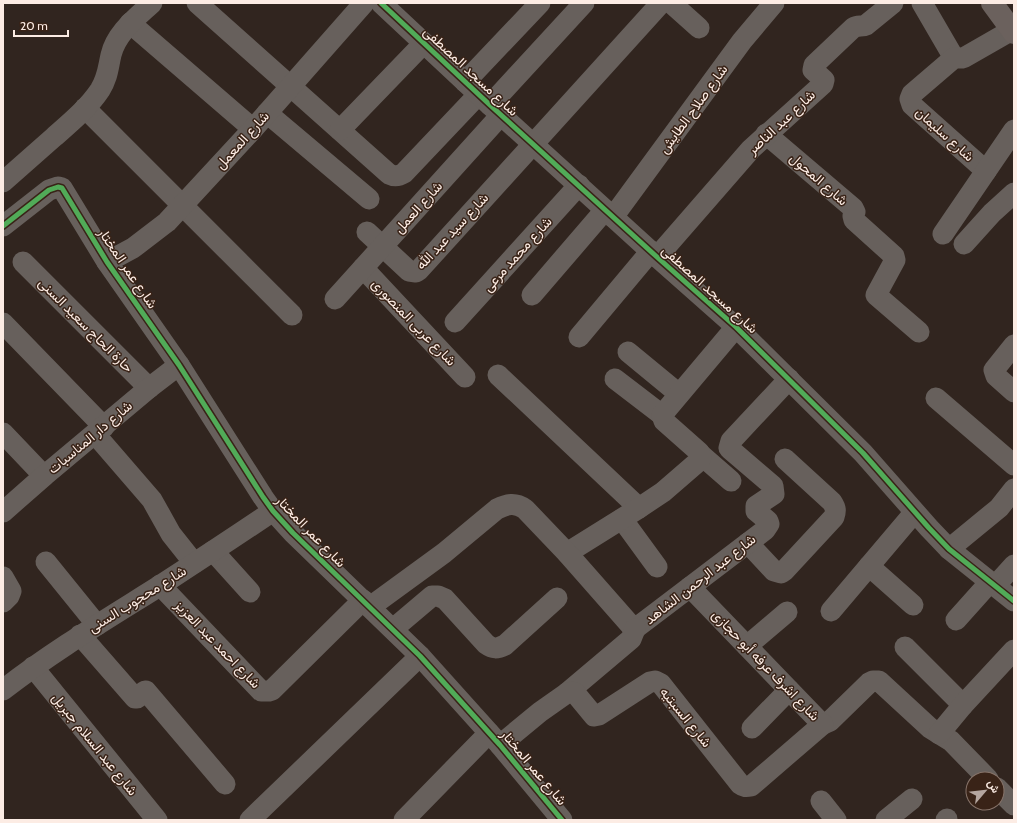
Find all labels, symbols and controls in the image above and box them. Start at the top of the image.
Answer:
scale bar [14,12,68,38]
text: 20 m [20,18,48,33]
street label: شارع مسجد المصطفى [418,22,522,121]
street label: شارع صلاح الطايش [655,61,733,158]
street label: شارع عبد الناصر [742,86,820,160]
street label: شارع سليمان [910,103,978,167]
street label: شارع المعمل [211,107,274,174]
street label: شارع المحول [785,149,852,211]
street label: شارع العمل [390,177,448,238]
street label: شارع سيد عبد الله [412,189,494,274]
street label: شارع محمد مرعى [478,213,557,297]
street label: شارع عمر المختار [92,223,162,313]
street label: شارع مسجد المصطفى [657,241,762,339]
street label: حارة الحاج سعيد السنى [33,274,137,378]
street label: شارع عربى المنصورى [366,275,460,371]
street label: شارع دار المناسبات [44,396,137,479]
street label: شارع عمر المختار [270,490,350,572]
street label: شارع عبد الرحمن الشاهد [641,530,760,630]
street label: شارع محجوب السنى [85,562,190,638]
street label: شارع احمد عبد العزيز [169,595,265,693]
street label: شارع اشرف عرفه أبو حجازى [707,606,824,726]
street label: شارع السبتيه [655,683,716,752]
street label: شارع عبد السلام جبريل [47,689,142,800]
street label: شارع عمر المختار [495,724,571,810]
north arrow [965,771,1005,811]
text: ش [985,777,1003,795]

